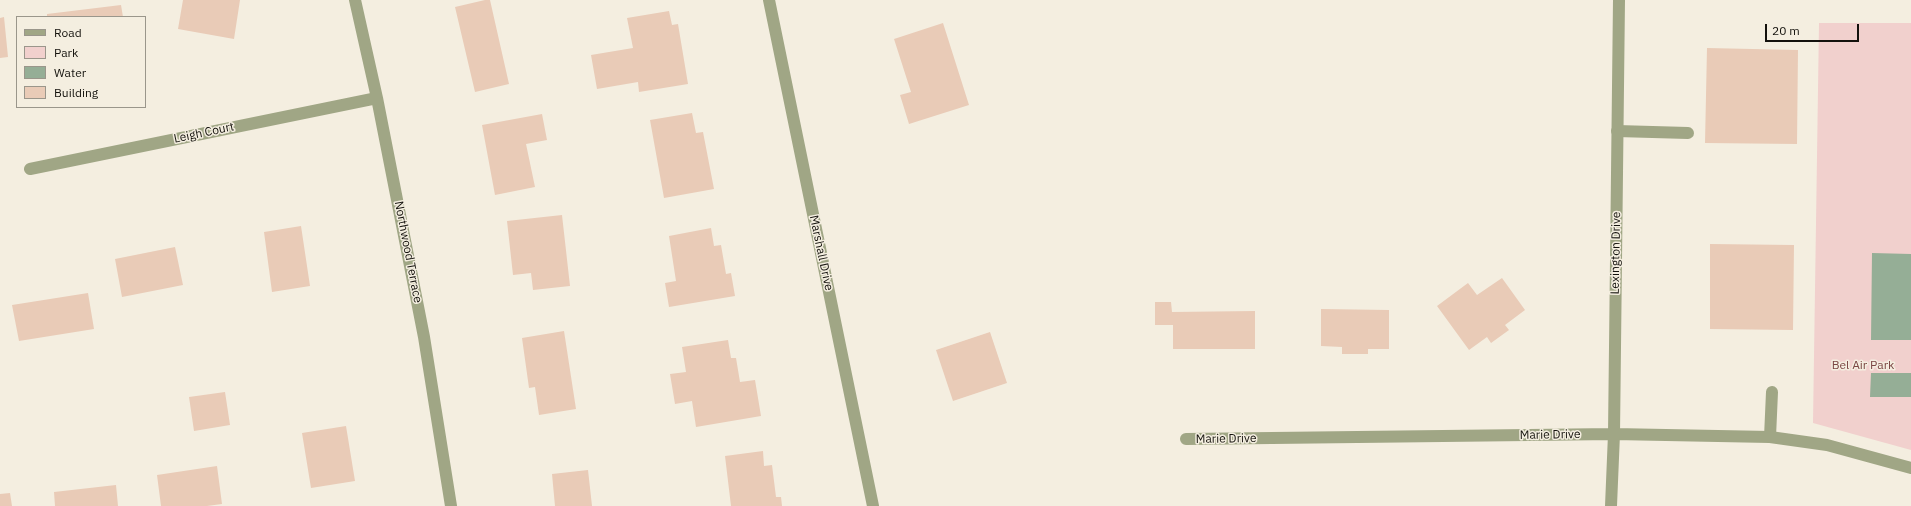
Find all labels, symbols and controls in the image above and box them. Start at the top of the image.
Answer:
legend [16,16,146,108]
scale bar [1767,16,1861,42]
text: 20 m [1772,23,1800,38]
text: Road [54,25,82,40]
text: Park [54,45,78,60]
text: Water [54,65,86,80]
text: Building [54,85,98,100]
street label: Leigh Court [173,120,235,146]
street label: Northwood Terrace [391,200,425,304]
street label: Lexington Drive [1608,211,1624,295]
street label: Marshall Drive [806,214,836,292]
park label: Bel Air Park [1832,359,1894,373]
street label: Marie Drive [1519,427,1581,443]
street label: Marie Drive [1195,431,1257,447]

